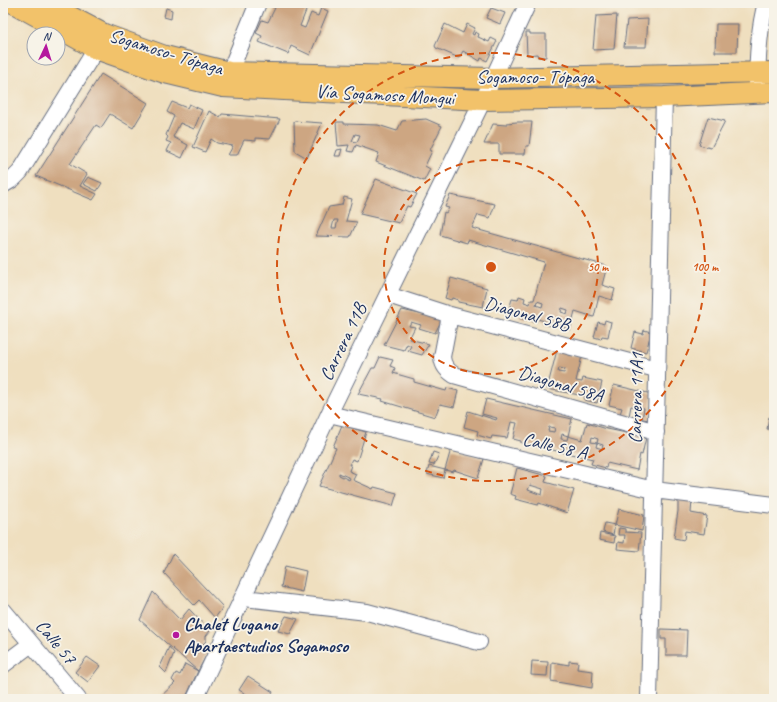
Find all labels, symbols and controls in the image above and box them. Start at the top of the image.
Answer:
street label: Sogamoso- Tópaga [106,23,227,81]
north arrow [26,26,66,66]
text: N [43,29,53,43]
street label: Sogamoso- Tópaga [476,65,595,89]
street label: Vía Sogamoso Mongui [315,79,457,111]
text: 50 m [588,259,609,275]
text: 100 m [692,259,719,275]
centre of rings [484,260,498,274]
street label: Diagonal 58B [482,291,573,337]
street label: Carrera 11B [314,298,373,385]
street label: Carrera 11A1 [623,351,649,444]
street label: Diagonal 58A [516,360,608,408]
street label: Calle 58 A [520,427,591,465]
place label: Chalet Lugano Apartaestudios Sogamoso [184,612,349,658]
street label: Calle 57 [30,615,83,671]
marker: Chalet Lugano Apartaestudios Sogamoso [171,630,181,640]

